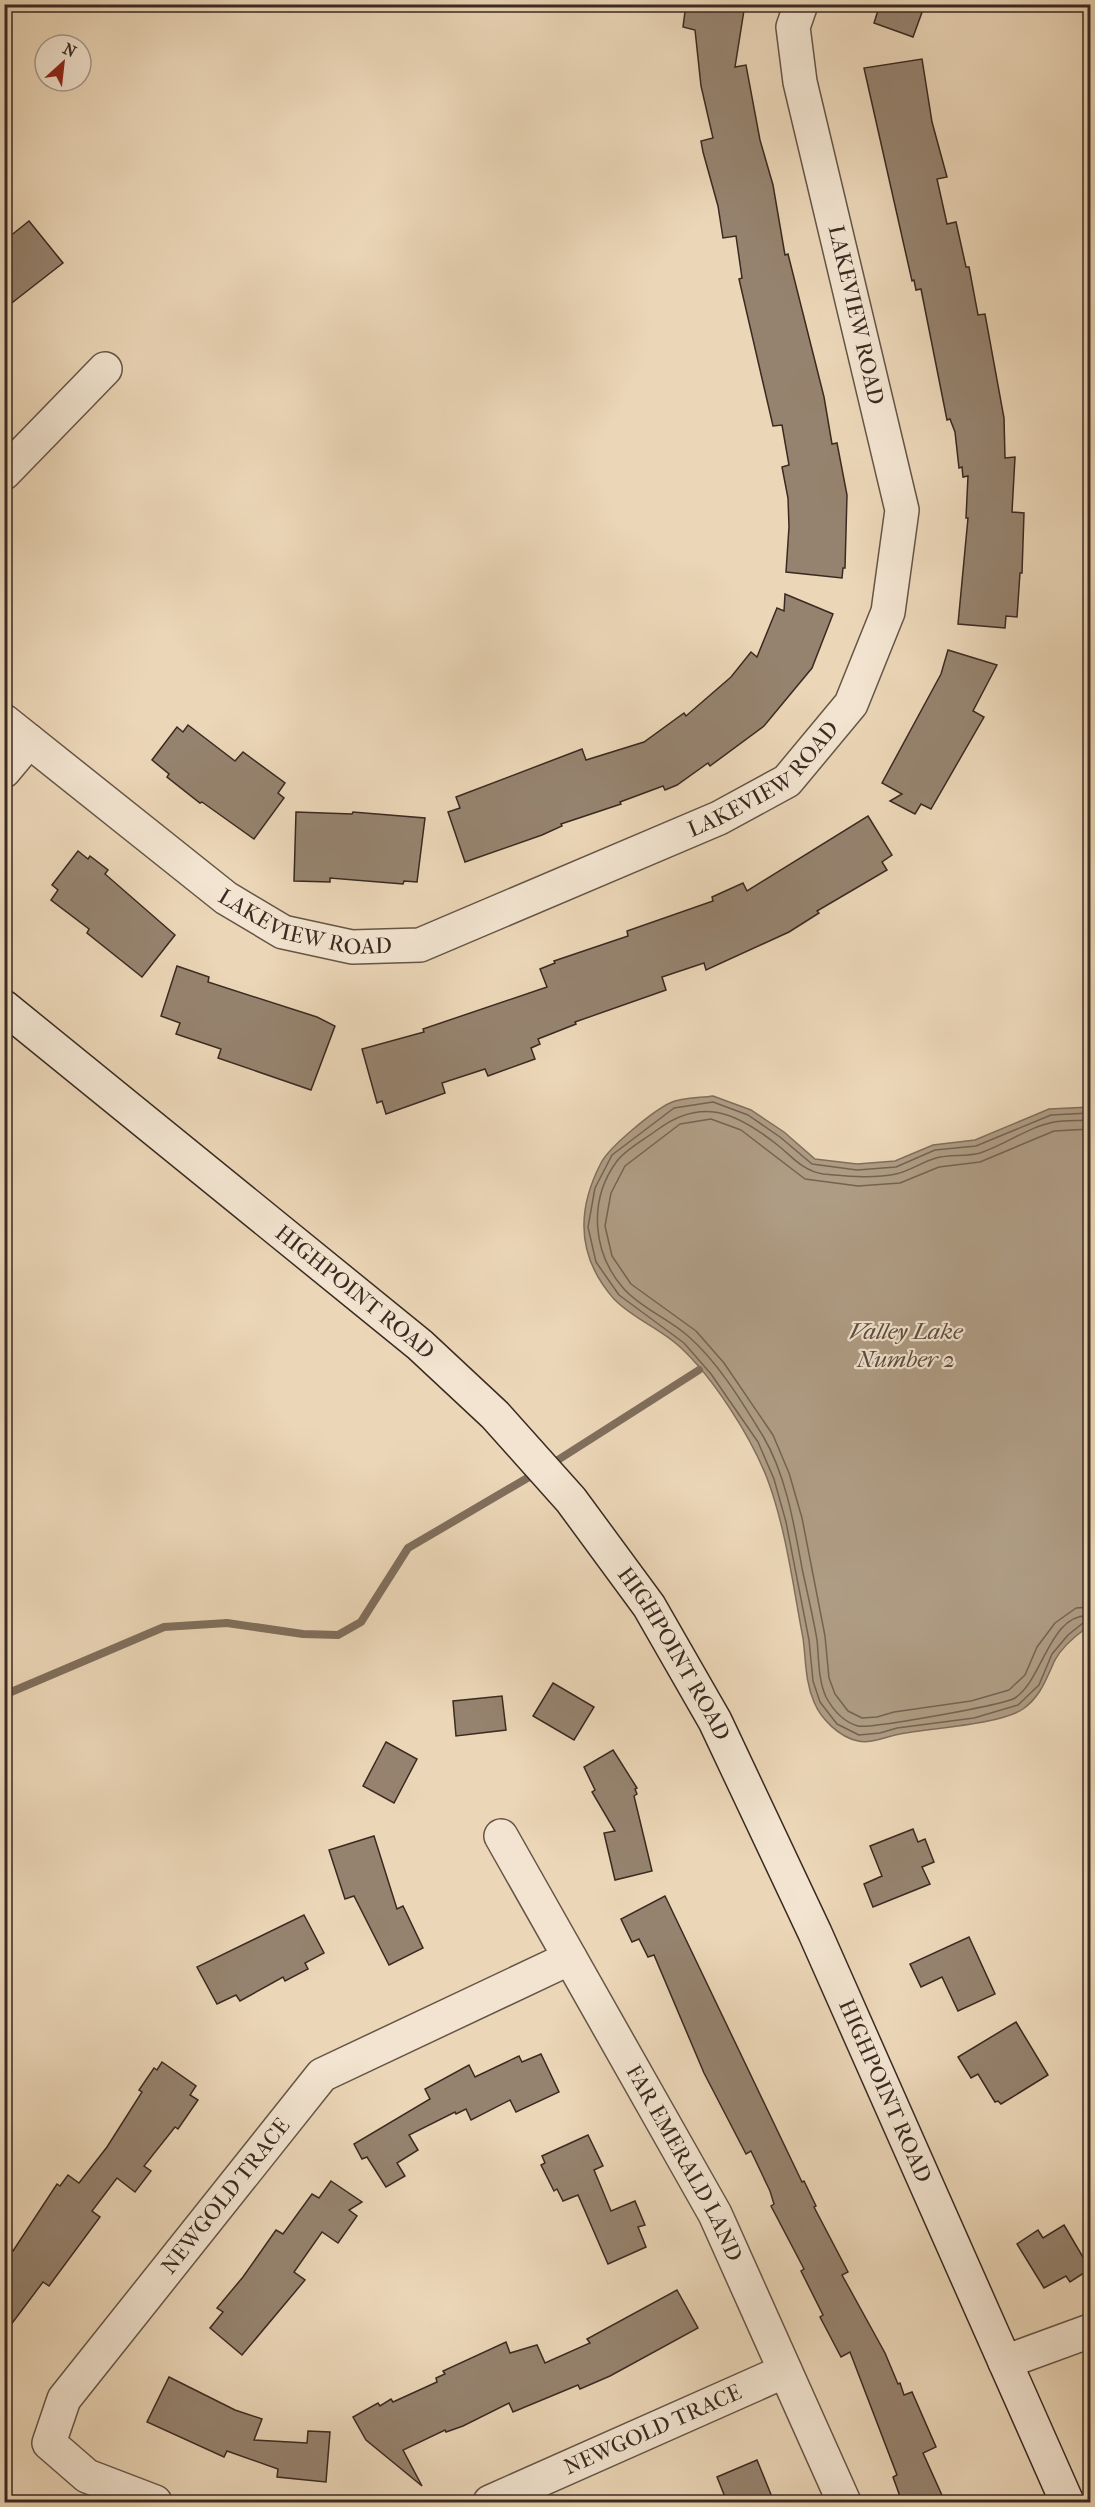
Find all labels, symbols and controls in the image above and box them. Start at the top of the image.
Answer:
north arrow [33,33,93,93]
text: N [60,39,80,62]
street label: LAKEVIEW ROAD [823,223,889,407]
street label: LAKEVIEW ROAD [684,716,844,843]
street label: LAKEVIEW ROAD [214,883,392,960]
street label: HIGHPOINT ROAD [270,1220,440,1365]
water label: Valley Lake Number 2 [849,1317,964,1373]
street label: HIGHPOINT ROAD [612,1562,735,1745]
street label: HIGHPOINT ROAD [833,1995,937,2187]
street label: FAR EMERALD LAND [620,2060,748,2265]
street label: NEWGOLD TRACE [156,2113,295,2279]
street label: NEWGOLD TRACE [560,2379,746,2481]

